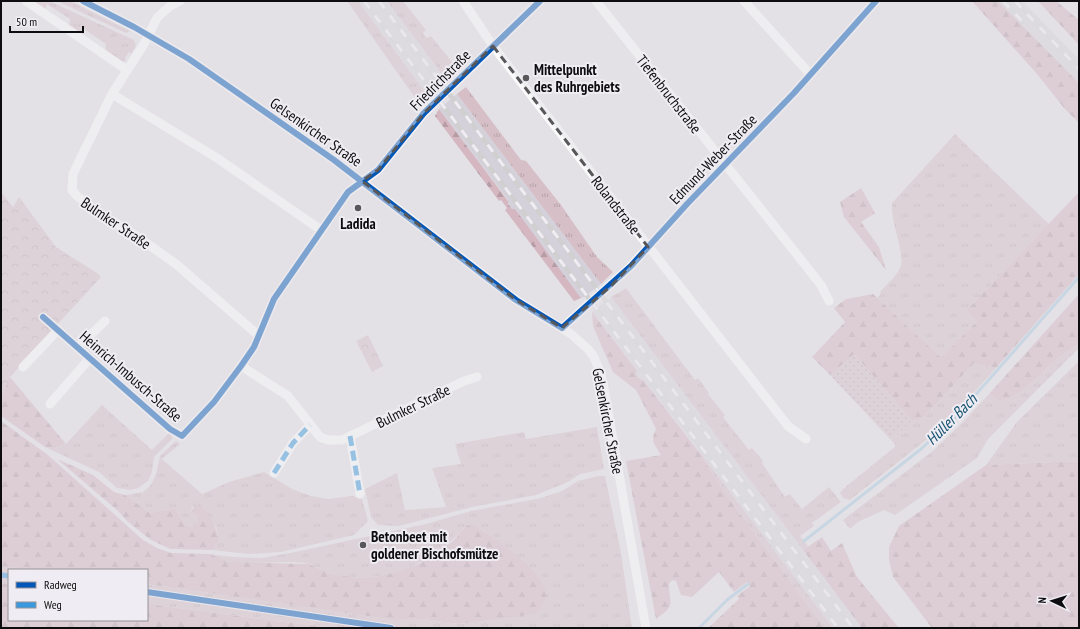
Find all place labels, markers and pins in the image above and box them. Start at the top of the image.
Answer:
place label: Mittelpunkt des Ruhrgebiets [534,60,620,96]
marker: Mittelpunkt des Ruhrgebiets [521,73,531,83]
marker: Ladida [353,203,363,213]
place label: Ladida [340,214,376,233]
place label: Betonbeet mit goldener Bischofsmütze [371,527,499,563]
marker: Betonbeet mit goldener Bischofsmütze [358,540,368,550]

